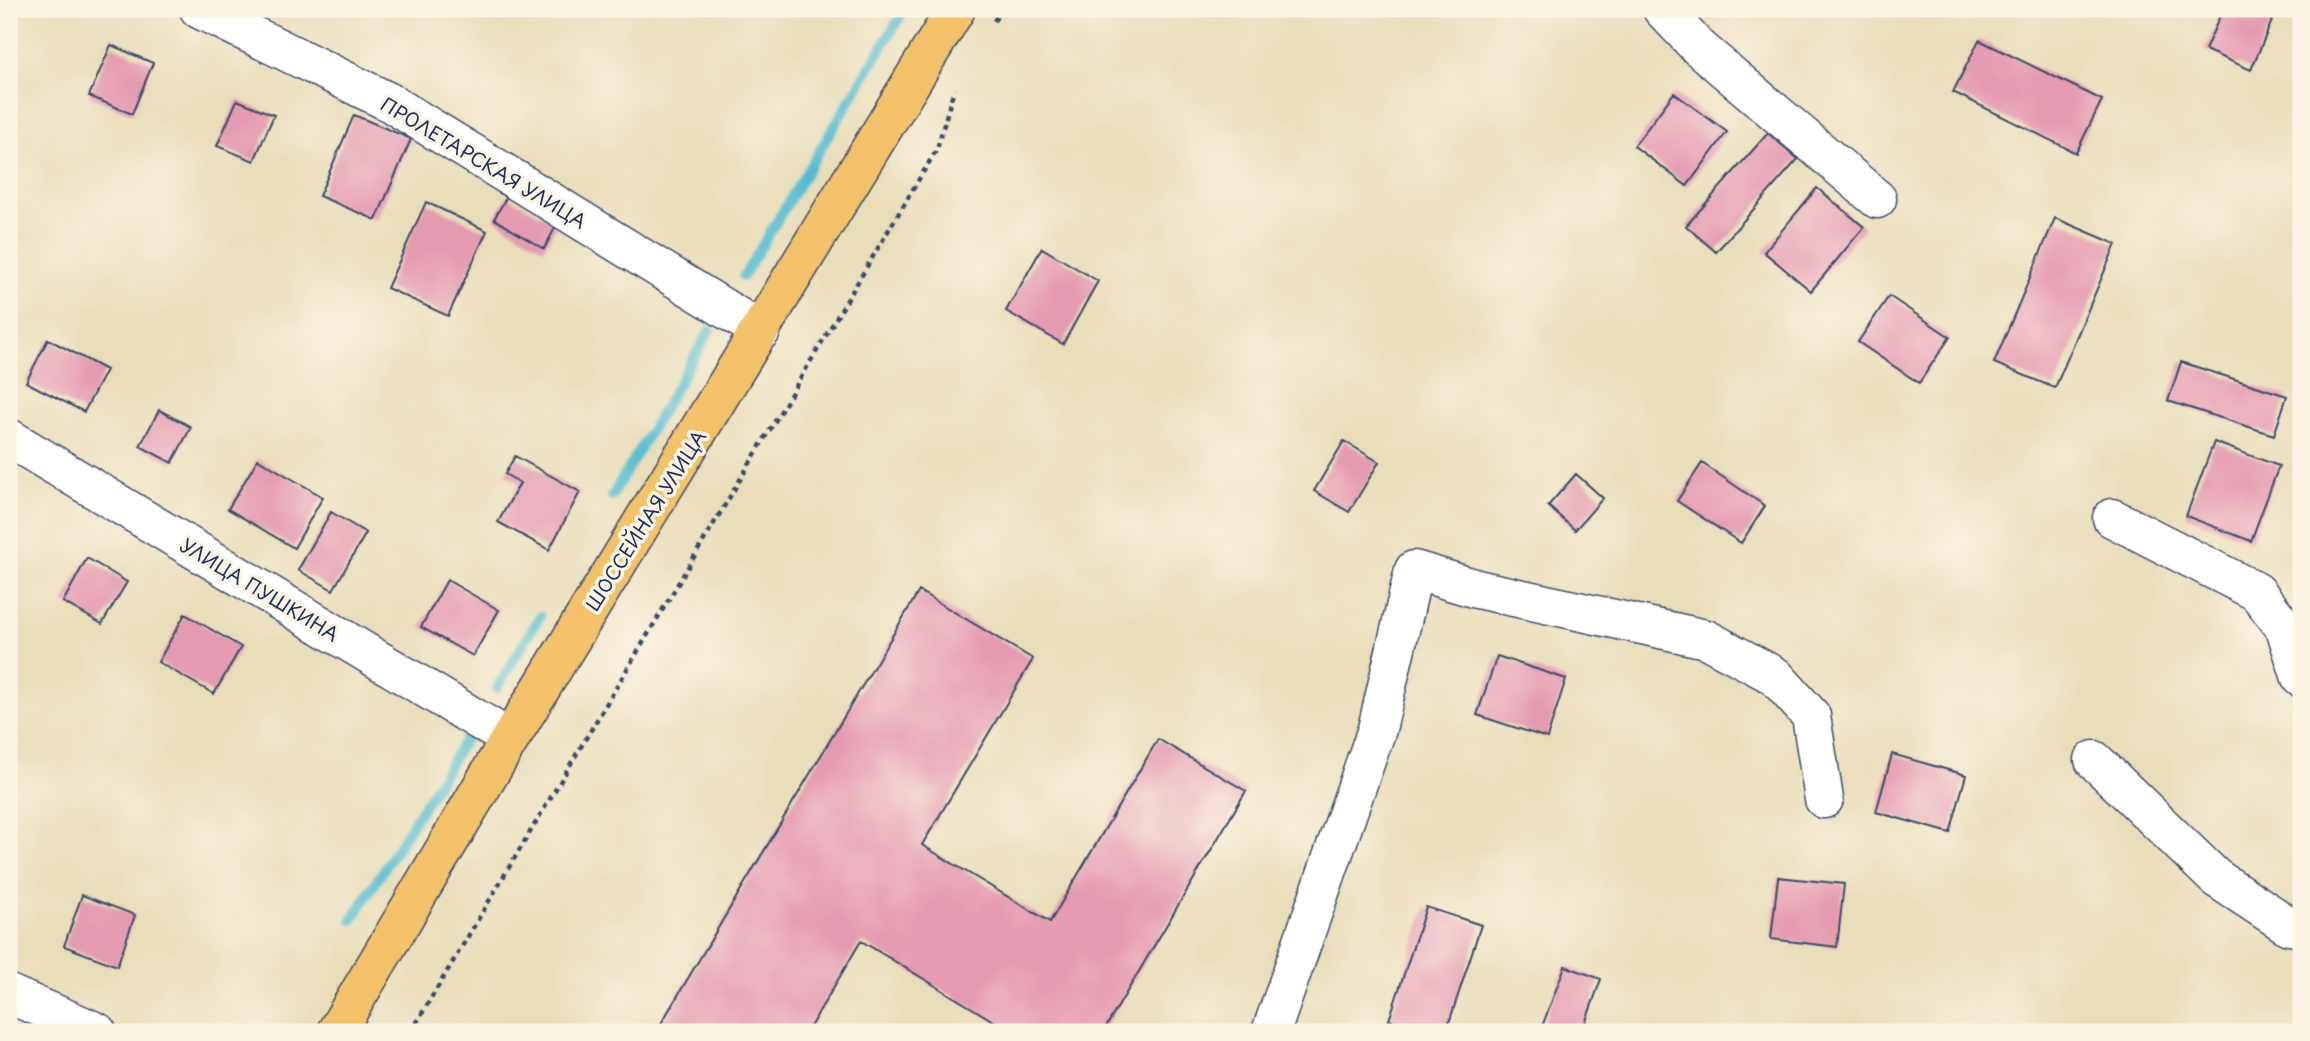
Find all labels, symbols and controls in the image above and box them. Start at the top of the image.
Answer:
street label: ПРОЛЕТАРСКАЯ УЛИЦА [376,89,592,235]
street label: ШОССЕЙНАЯ УЛИЦА [578,424,712,616]
street label: УЛИЦА ПУШКИНА [175,530,345,648]

